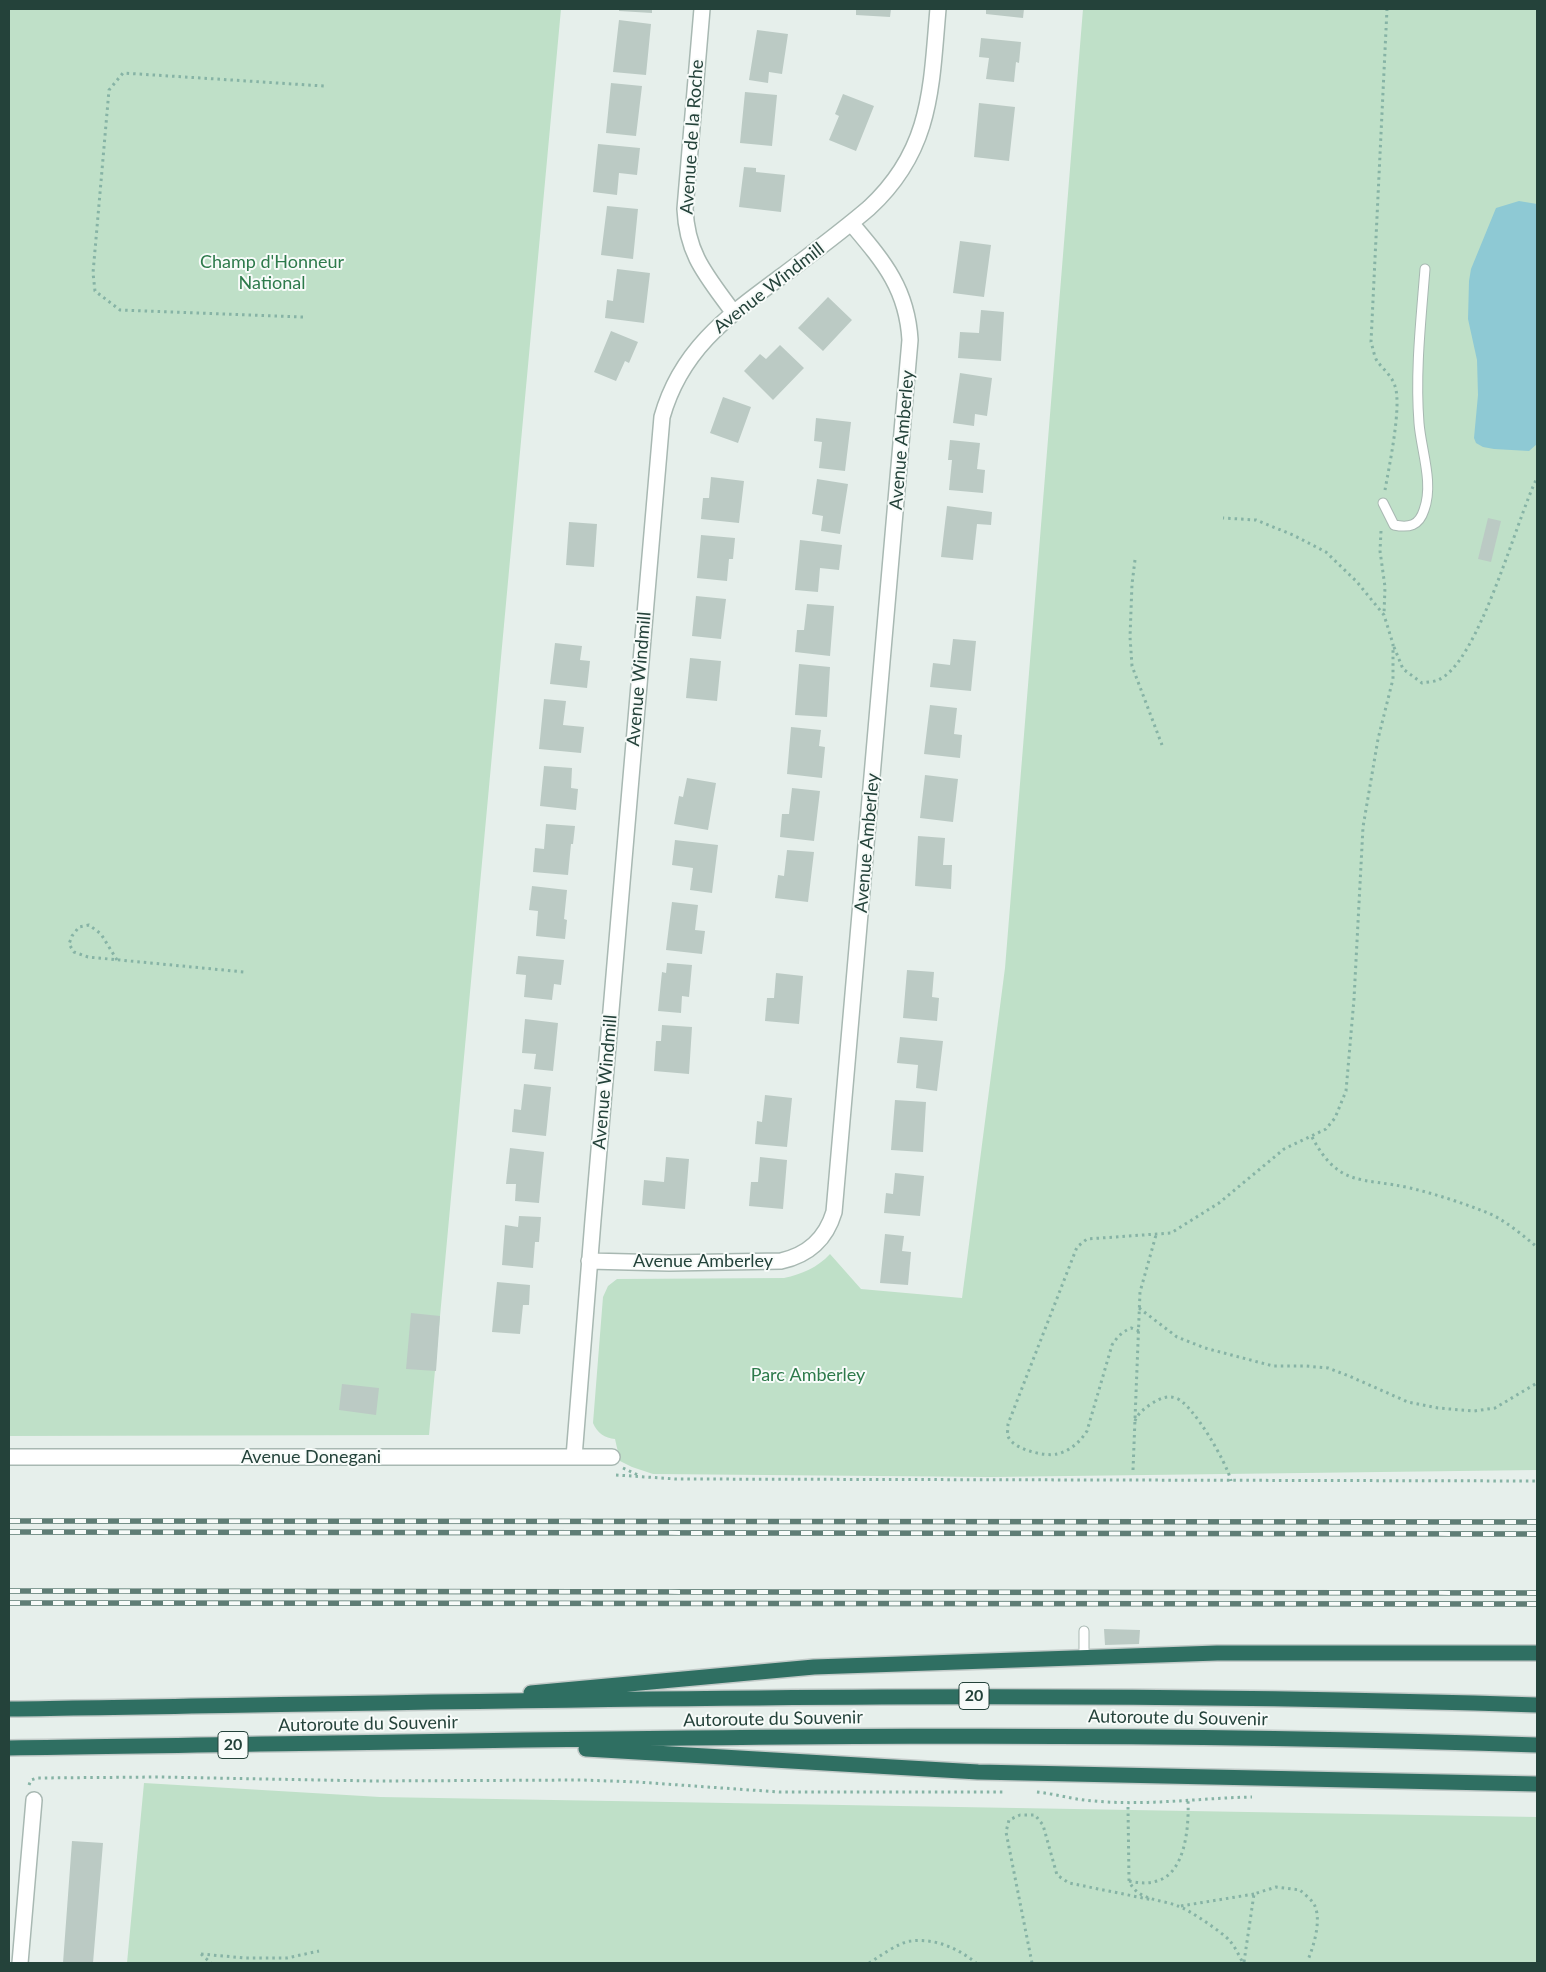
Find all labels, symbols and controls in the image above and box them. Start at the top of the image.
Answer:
street label: Avenue de la Roche [676,59,708,215]
street label: Avenue Windmill [709,238,829,338]
park label: Champ d'Honneur National [200,251,344,294]
street label: Avenue Amberley [885,369,919,511]
street label: Avenue Windmill [622,611,656,747]
street label: Avenue Amberley [850,772,884,914]
street label: Avenue Windmill [588,1014,622,1150]
street label: Avenue Amberley [633,1250,773,1272]
park label: Parc Amberley [751,1364,865,1386]
street label: Avenue Donegani [241,1446,381,1468]
road number: 20 [959,1682,989,1710]
street label: Autoroute du Souvenir [1088,1706,1268,1730]
street label: Autoroute du Souvenir [683,1707,863,1731]
street label: Autoroute du Souvenir [278,1712,458,1736]
road number: 20 [218,1732,248,1758]

